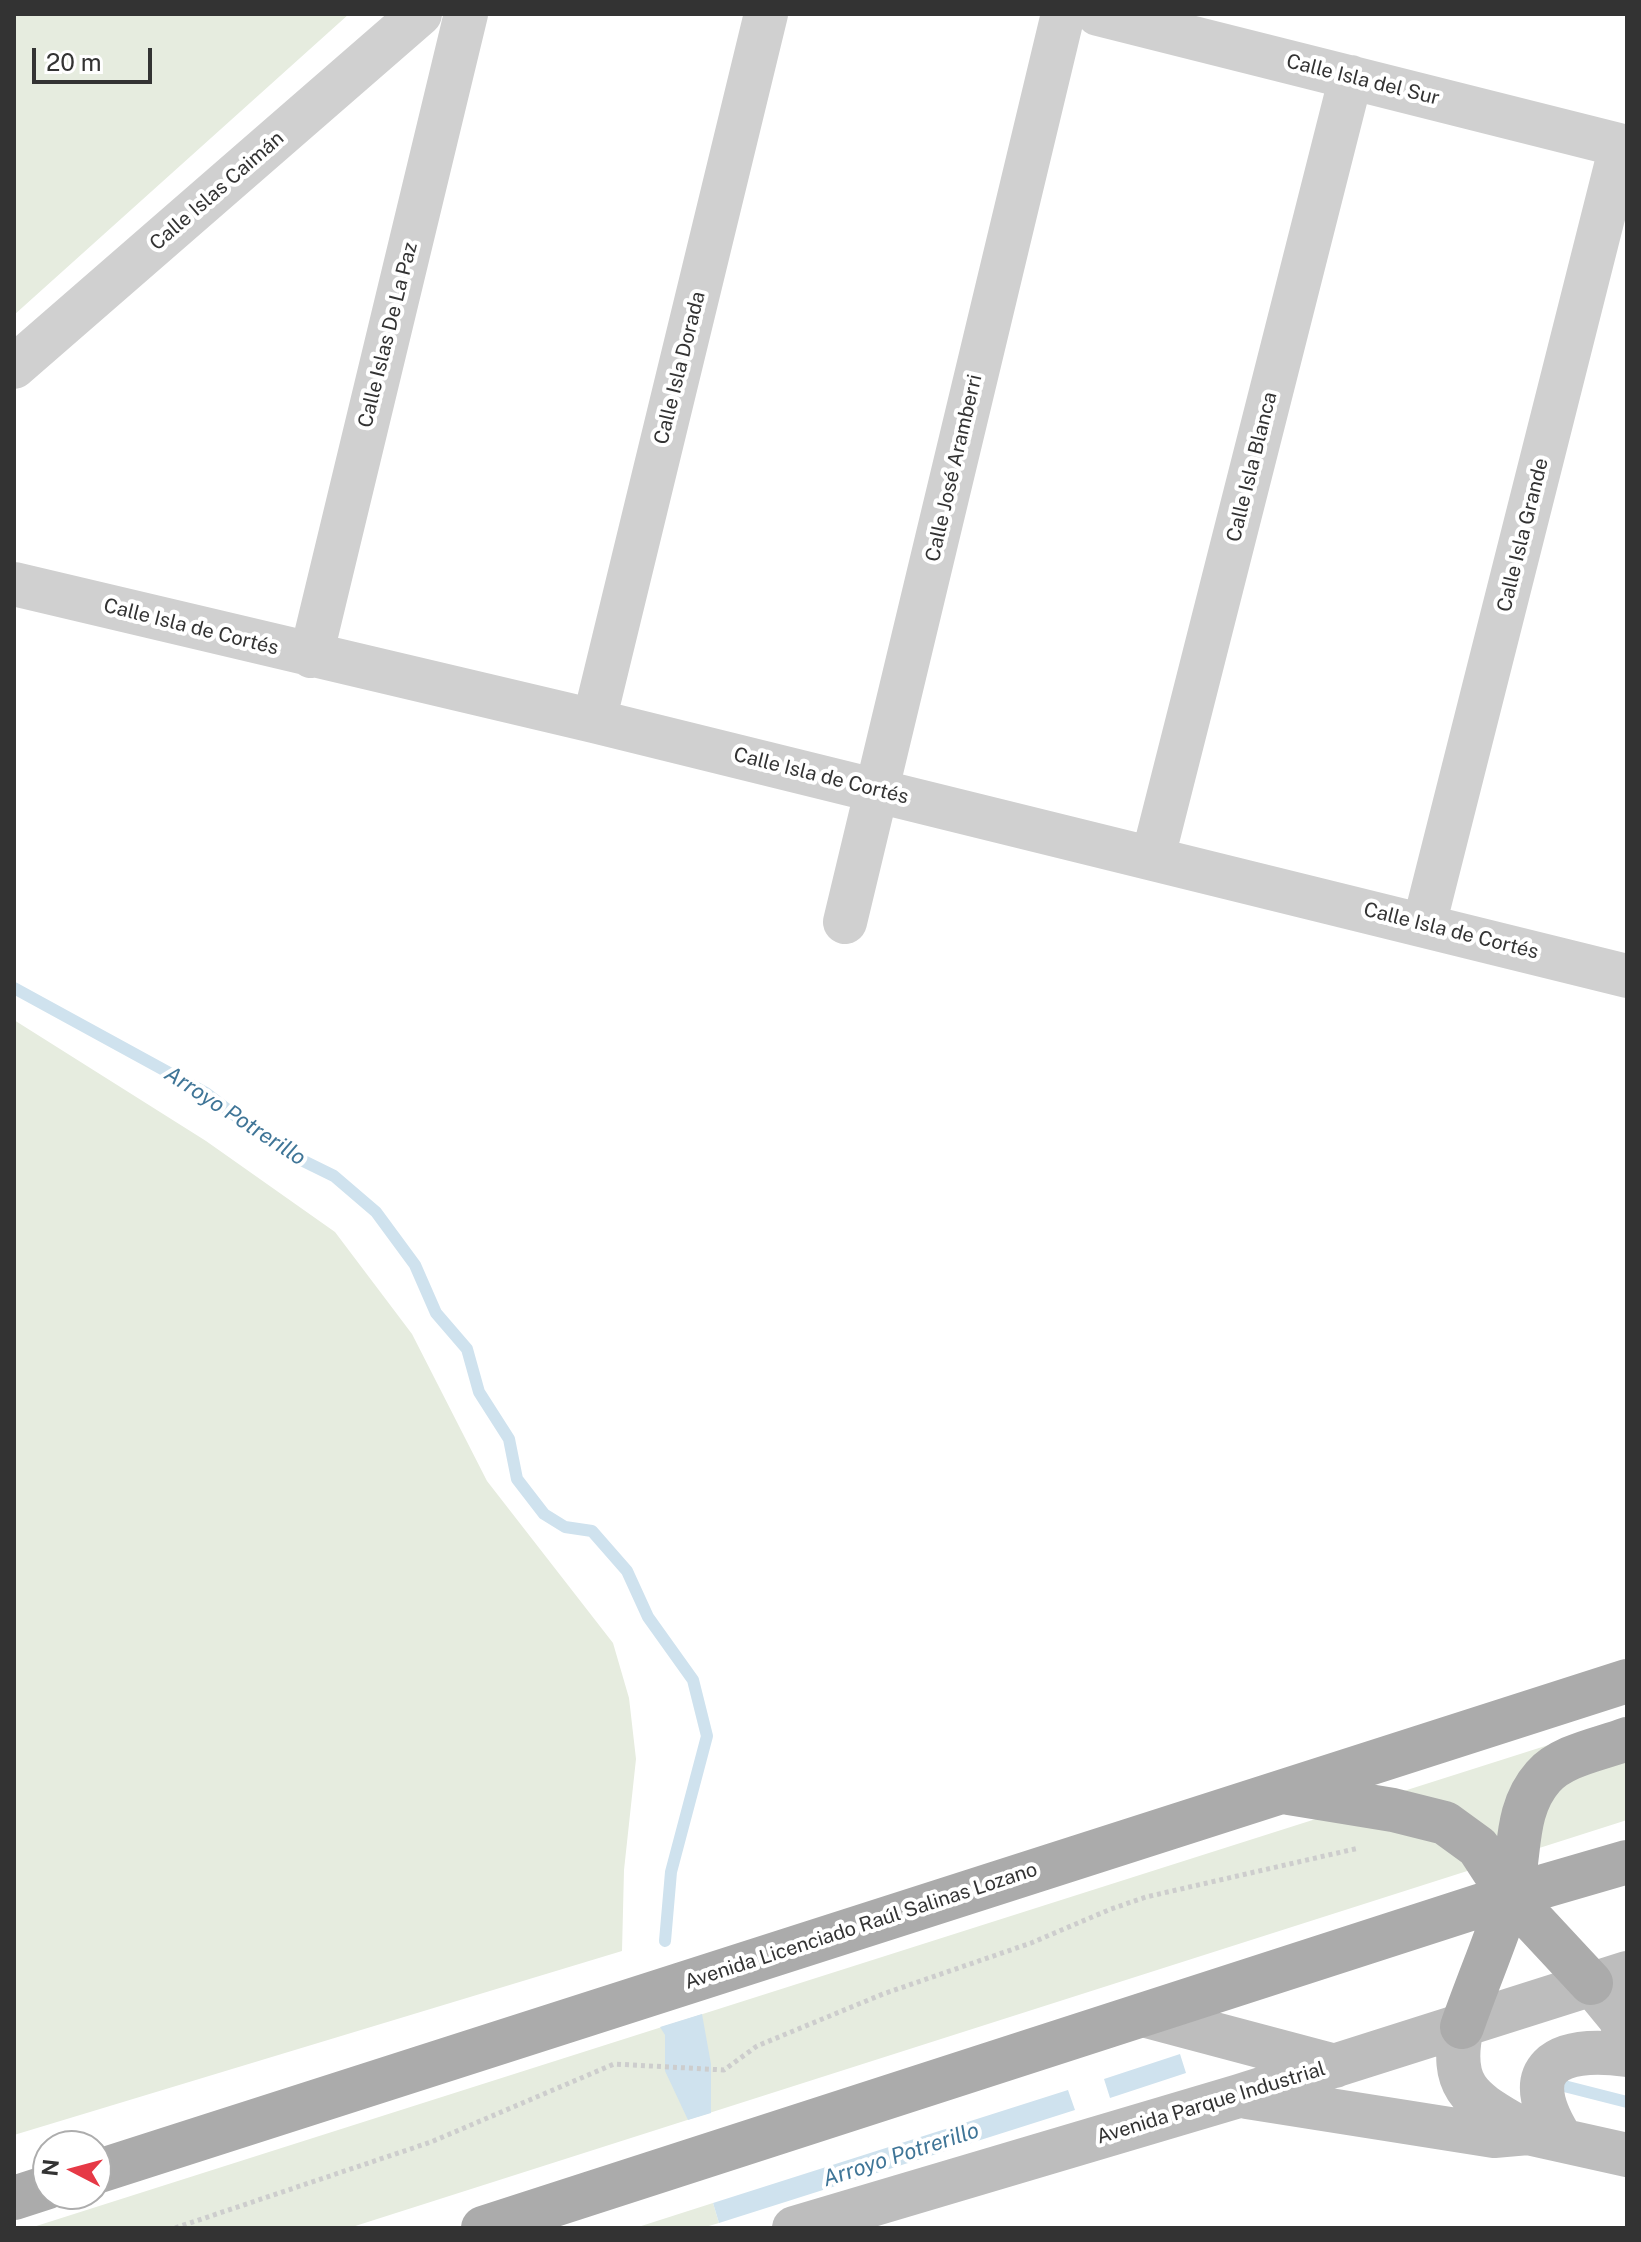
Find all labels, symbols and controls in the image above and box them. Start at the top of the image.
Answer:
scale bar [36,32,156,82]
text: 20 m [46,48,102,76]
street label: Calle Isla del Sur [1284,49,1442,111]
street label: Calle Islas Caimán [145,126,289,256]
street label: Calle Islas De La Paz [353,240,423,430]
street label: Calle Isla Dorada [649,289,711,447]
street label: Calle José Aramberri [921,372,987,564]
street label: Calle Isla Blanca [1222,390,1282,544]
street label: Calle Isla Grande [1492,456,1554,614]
street label: Calle Isla de Cortés [101,594,281,660]
street label: Calle Isla de Cortés [731,743,911,809]
street label: Calle Isla de Cortés [1361,898,1541,964]
water label: Arroyo Potrerillo [160,1061,310,1171]
street label: Avenida Licenciado Raúl Salinas Lozano [682,1858,1040,1994]
street label: Avenida Parque Industrial [1094,2057,1328,2149]
water label: Arroyo Potrerillo [820,2117,982,2193]
north arrow [32,2130,112,2210]
text: N [36,2158,64,2178]

